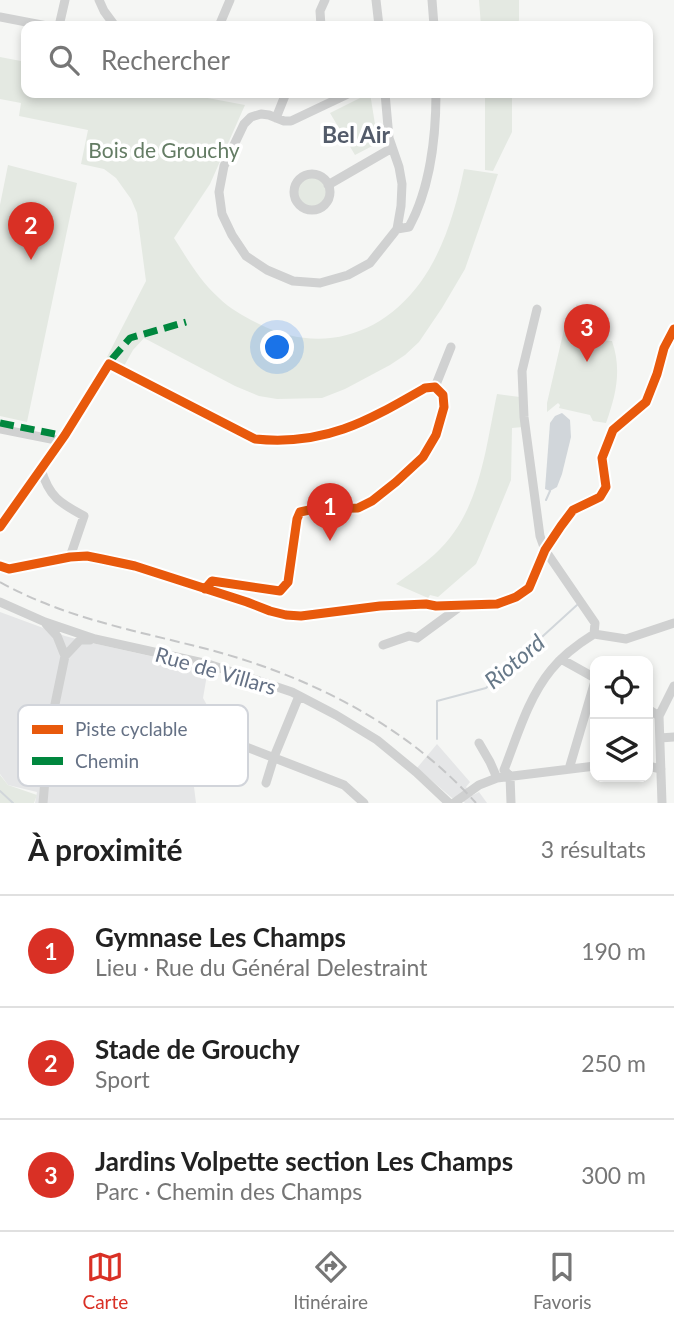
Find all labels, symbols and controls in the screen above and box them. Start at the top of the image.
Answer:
search box [21,21,653,98]
icon: search [45,41,83,79]
text: Rechercher [101,44,230,76]
district label: Bel Air [322,120,391,148]
park label: Bois de Grouchy [88,137,240,162]
pin: 2 [8,202,54,260]
pin: 3 [564,304,610,362]
your location [260,330,294,364]
pin: 1 [307,483,353,541]
water label: Riotord [478,628,550,694]
street label: Rue de Villars [153,641,279,699]
map controls [590,656,653,782]
button: locate [590,656,653,719]
legend [18,705,248,786]
text: Piste cyclable [75,717,188,740]
button: layers [590,719,653,782]
text: Chemin [75,749,139,772]
text: À proximité [28,831,183,867]
text: 3 résultats [541,835,646,863]
text: Gymnase Les Champs [95,921,346,953]
text: 1 [44,937,58,965]
text: 190 m [581,937,646,965]
text: Lieu · Rue du Général Delestraint [95,953,427,981]
text: Stade de Grouchy [95,1033,300,1065]
text: 2 [44,1049,58,1077]
text: 250 m [581,1049,646,1077]
text: Sport [95,1065,150,1093]
text: Jardins Volpette section Les Champs [95,1145,513,1177]
text: 3 [44,1161,58,1189]
text: 300 m [581,1161,646,1189]
text: Parc · Chemin des Champs [95,1177,362,1205]
tab: Carte [82,1248,128,1313]
tab: Itinéraire [293,1248,368,1313]
tab: Favoris [533,1248,592,1313]

